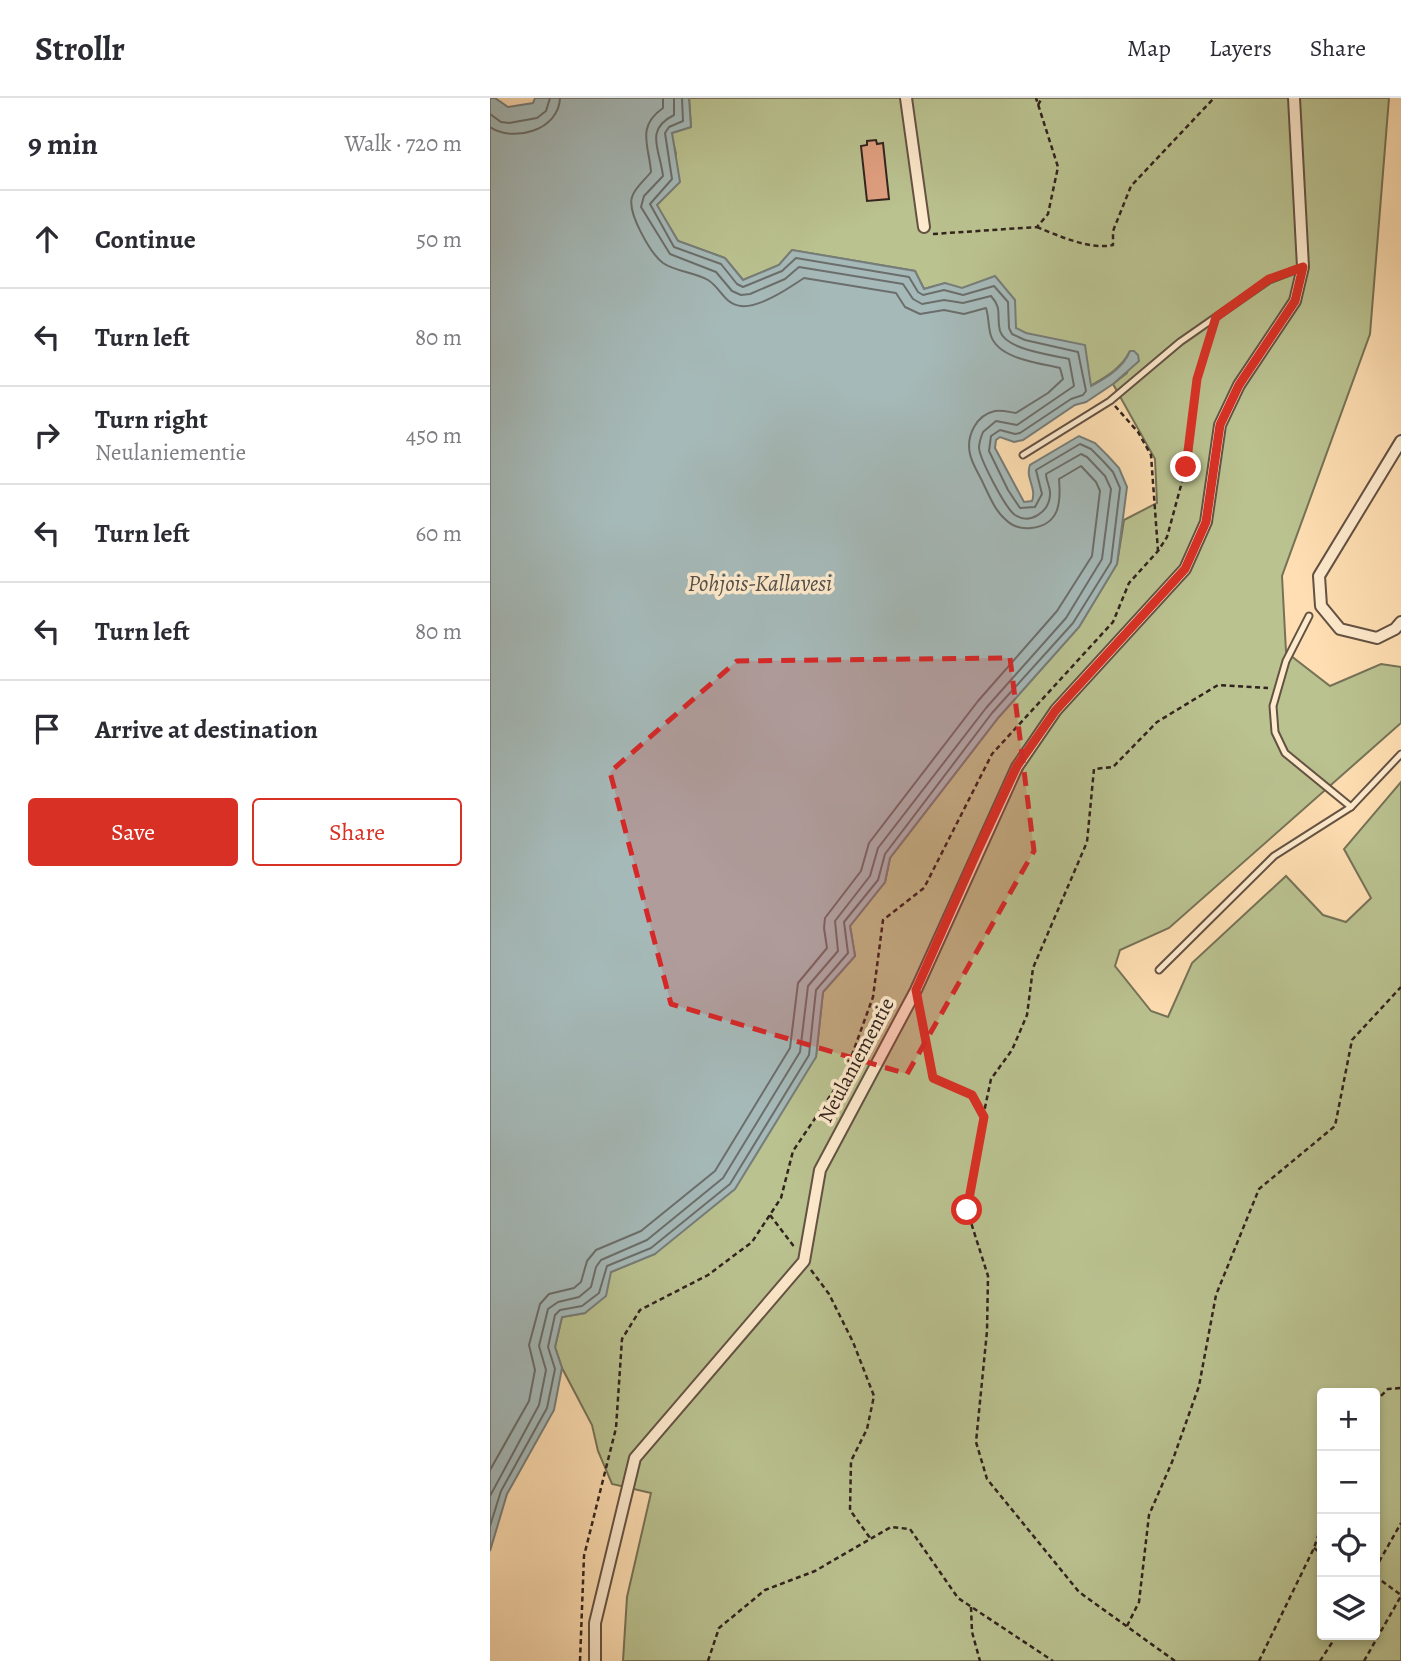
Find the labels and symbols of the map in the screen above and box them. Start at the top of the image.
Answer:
route end [1170,451,1201,482]
water label: Pohjois-Kallavesi [688,568,832,599]
street label: Neulaniementie [811,993,901,1127]
route start [951,1194,982,1225]

